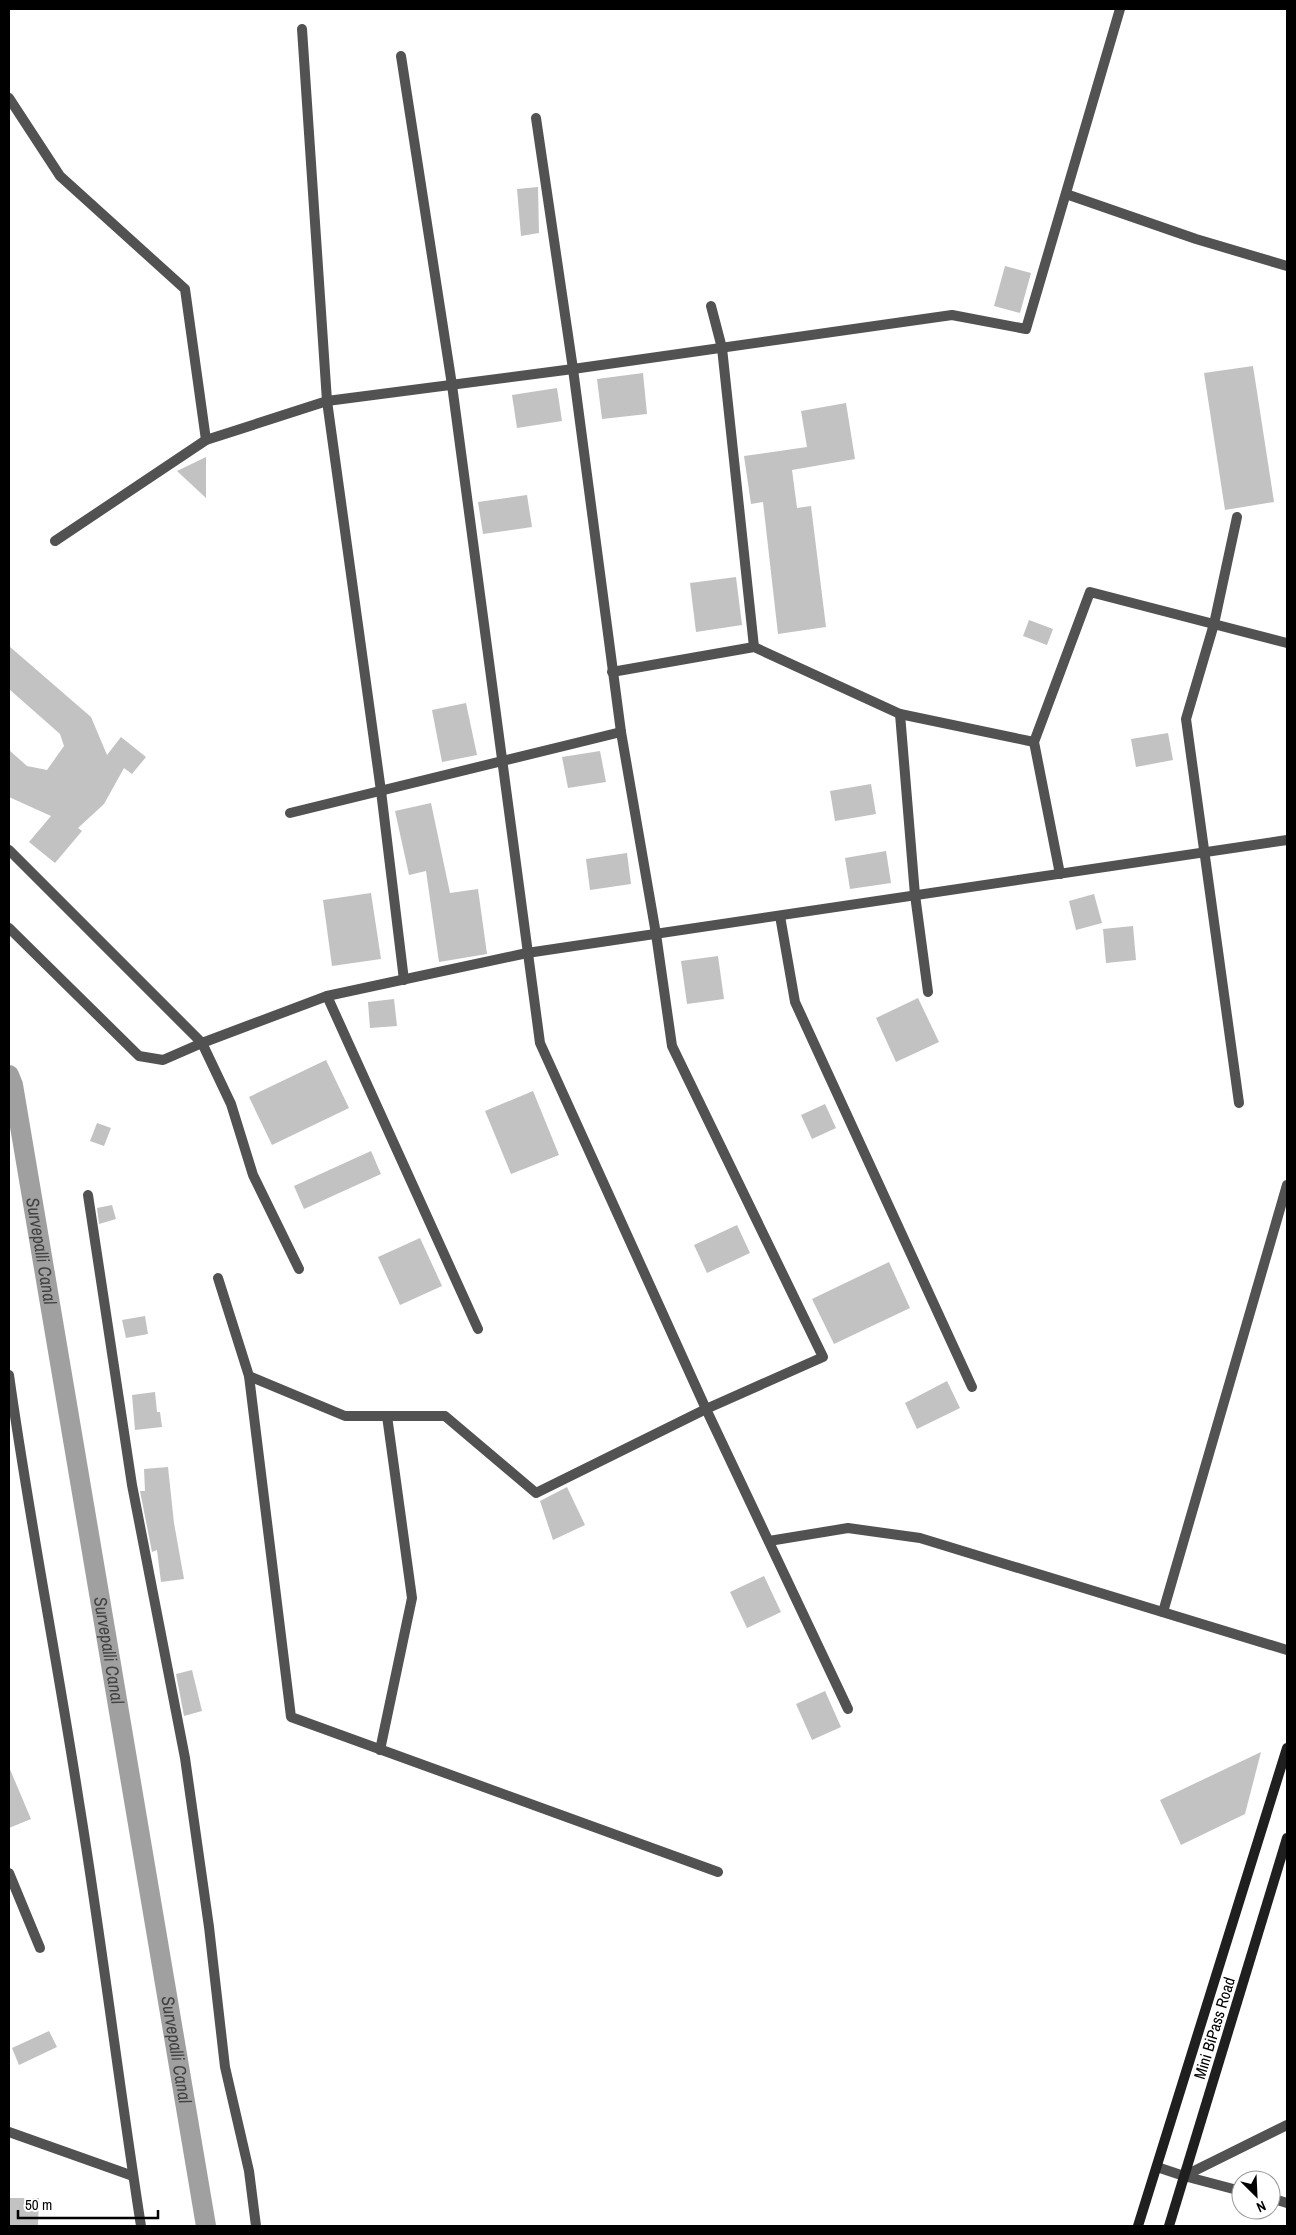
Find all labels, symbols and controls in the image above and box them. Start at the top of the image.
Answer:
water label: Survepalli Canal [20,1195,63,1307]
water label: Survepalli Canal [88,1595,131,1706]
street label: Mini BiPass Road [1188,1974,1240,2082]
water label: Survepalli Canal [155,1994,198,2106]
north arrow [1231,2170,1281,2220]
scale bar [18,2188,158,2220]
text: 50 m [25,2194,52,2215]
text: N [1254,2197,1269,2217]

